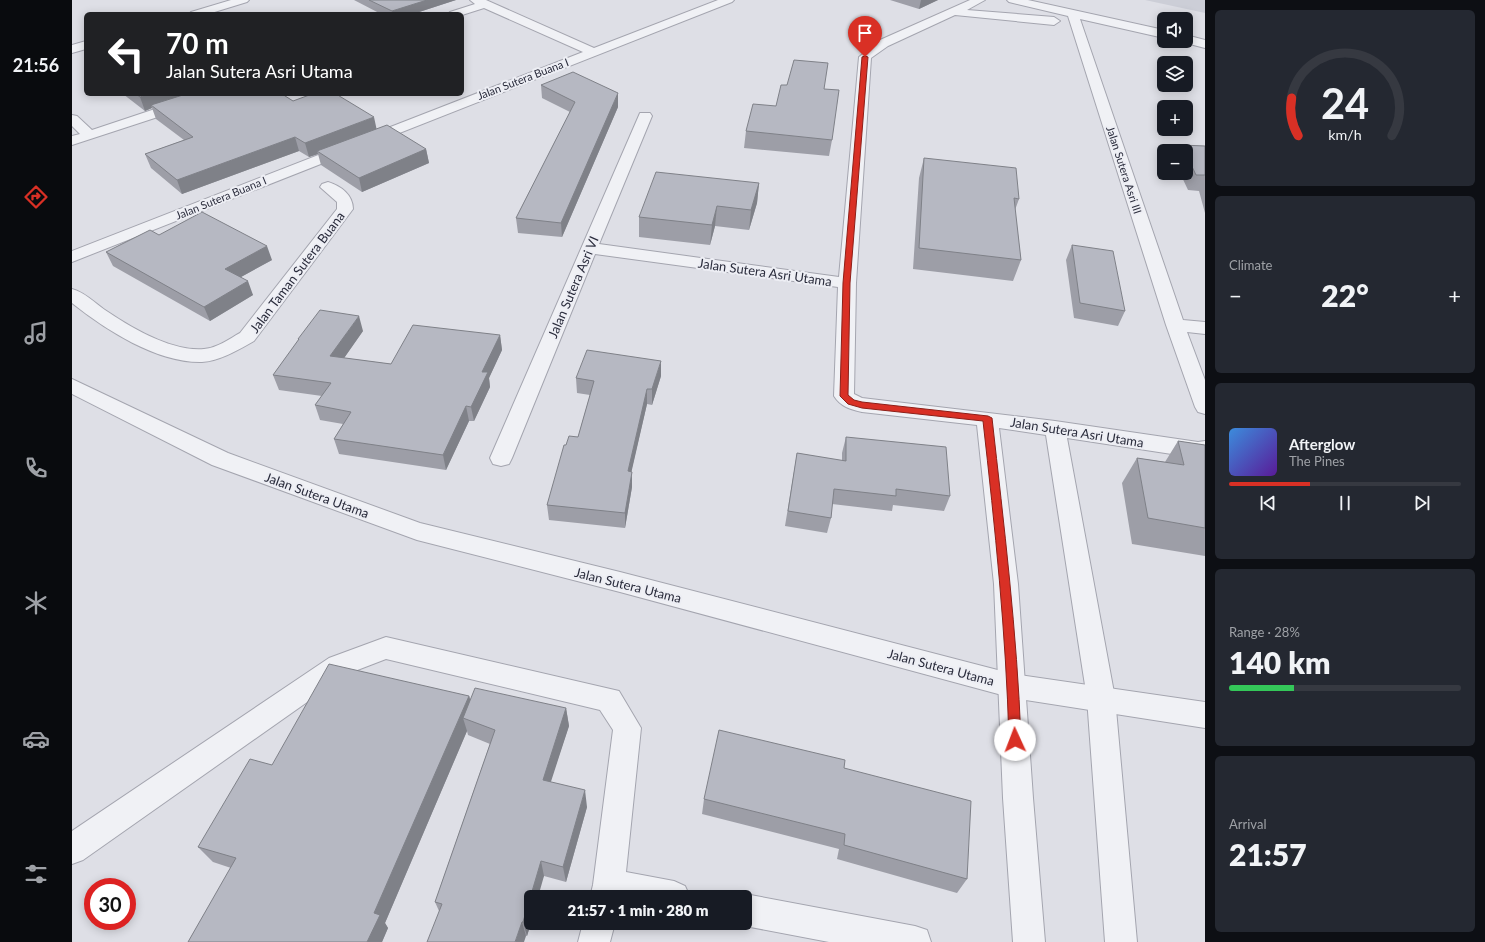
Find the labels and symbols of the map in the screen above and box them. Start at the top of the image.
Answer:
pin [848,16,882,57]
street label: Jalan Sutera Buana I [475,55,570,102]
street label: Jalan Sutera Asri III [1104,124,1145,215]
street label: Jalan Sutera Buana I [173,173,268,222]
street label: Jalan Taman Sutera Buana [246,208,348,336]
street label: Jalan Sutera Asri VI [544,234,602,340]
street label: Jalan Sutera Asri Utama [697,255,833,289]
street label: Jalan Sutera Asri Utama [1009,414,1145,450]
street label: Jalan Sutera Utama [263,469,371,521]
street label: Jalan Sutera Utama [573,564,683,606]
street label: Jalan Sutera Utama [886,645,996,689]
position arrow [994,719,1036,761]
speed limit sign: 30 [84,878,136,930]

